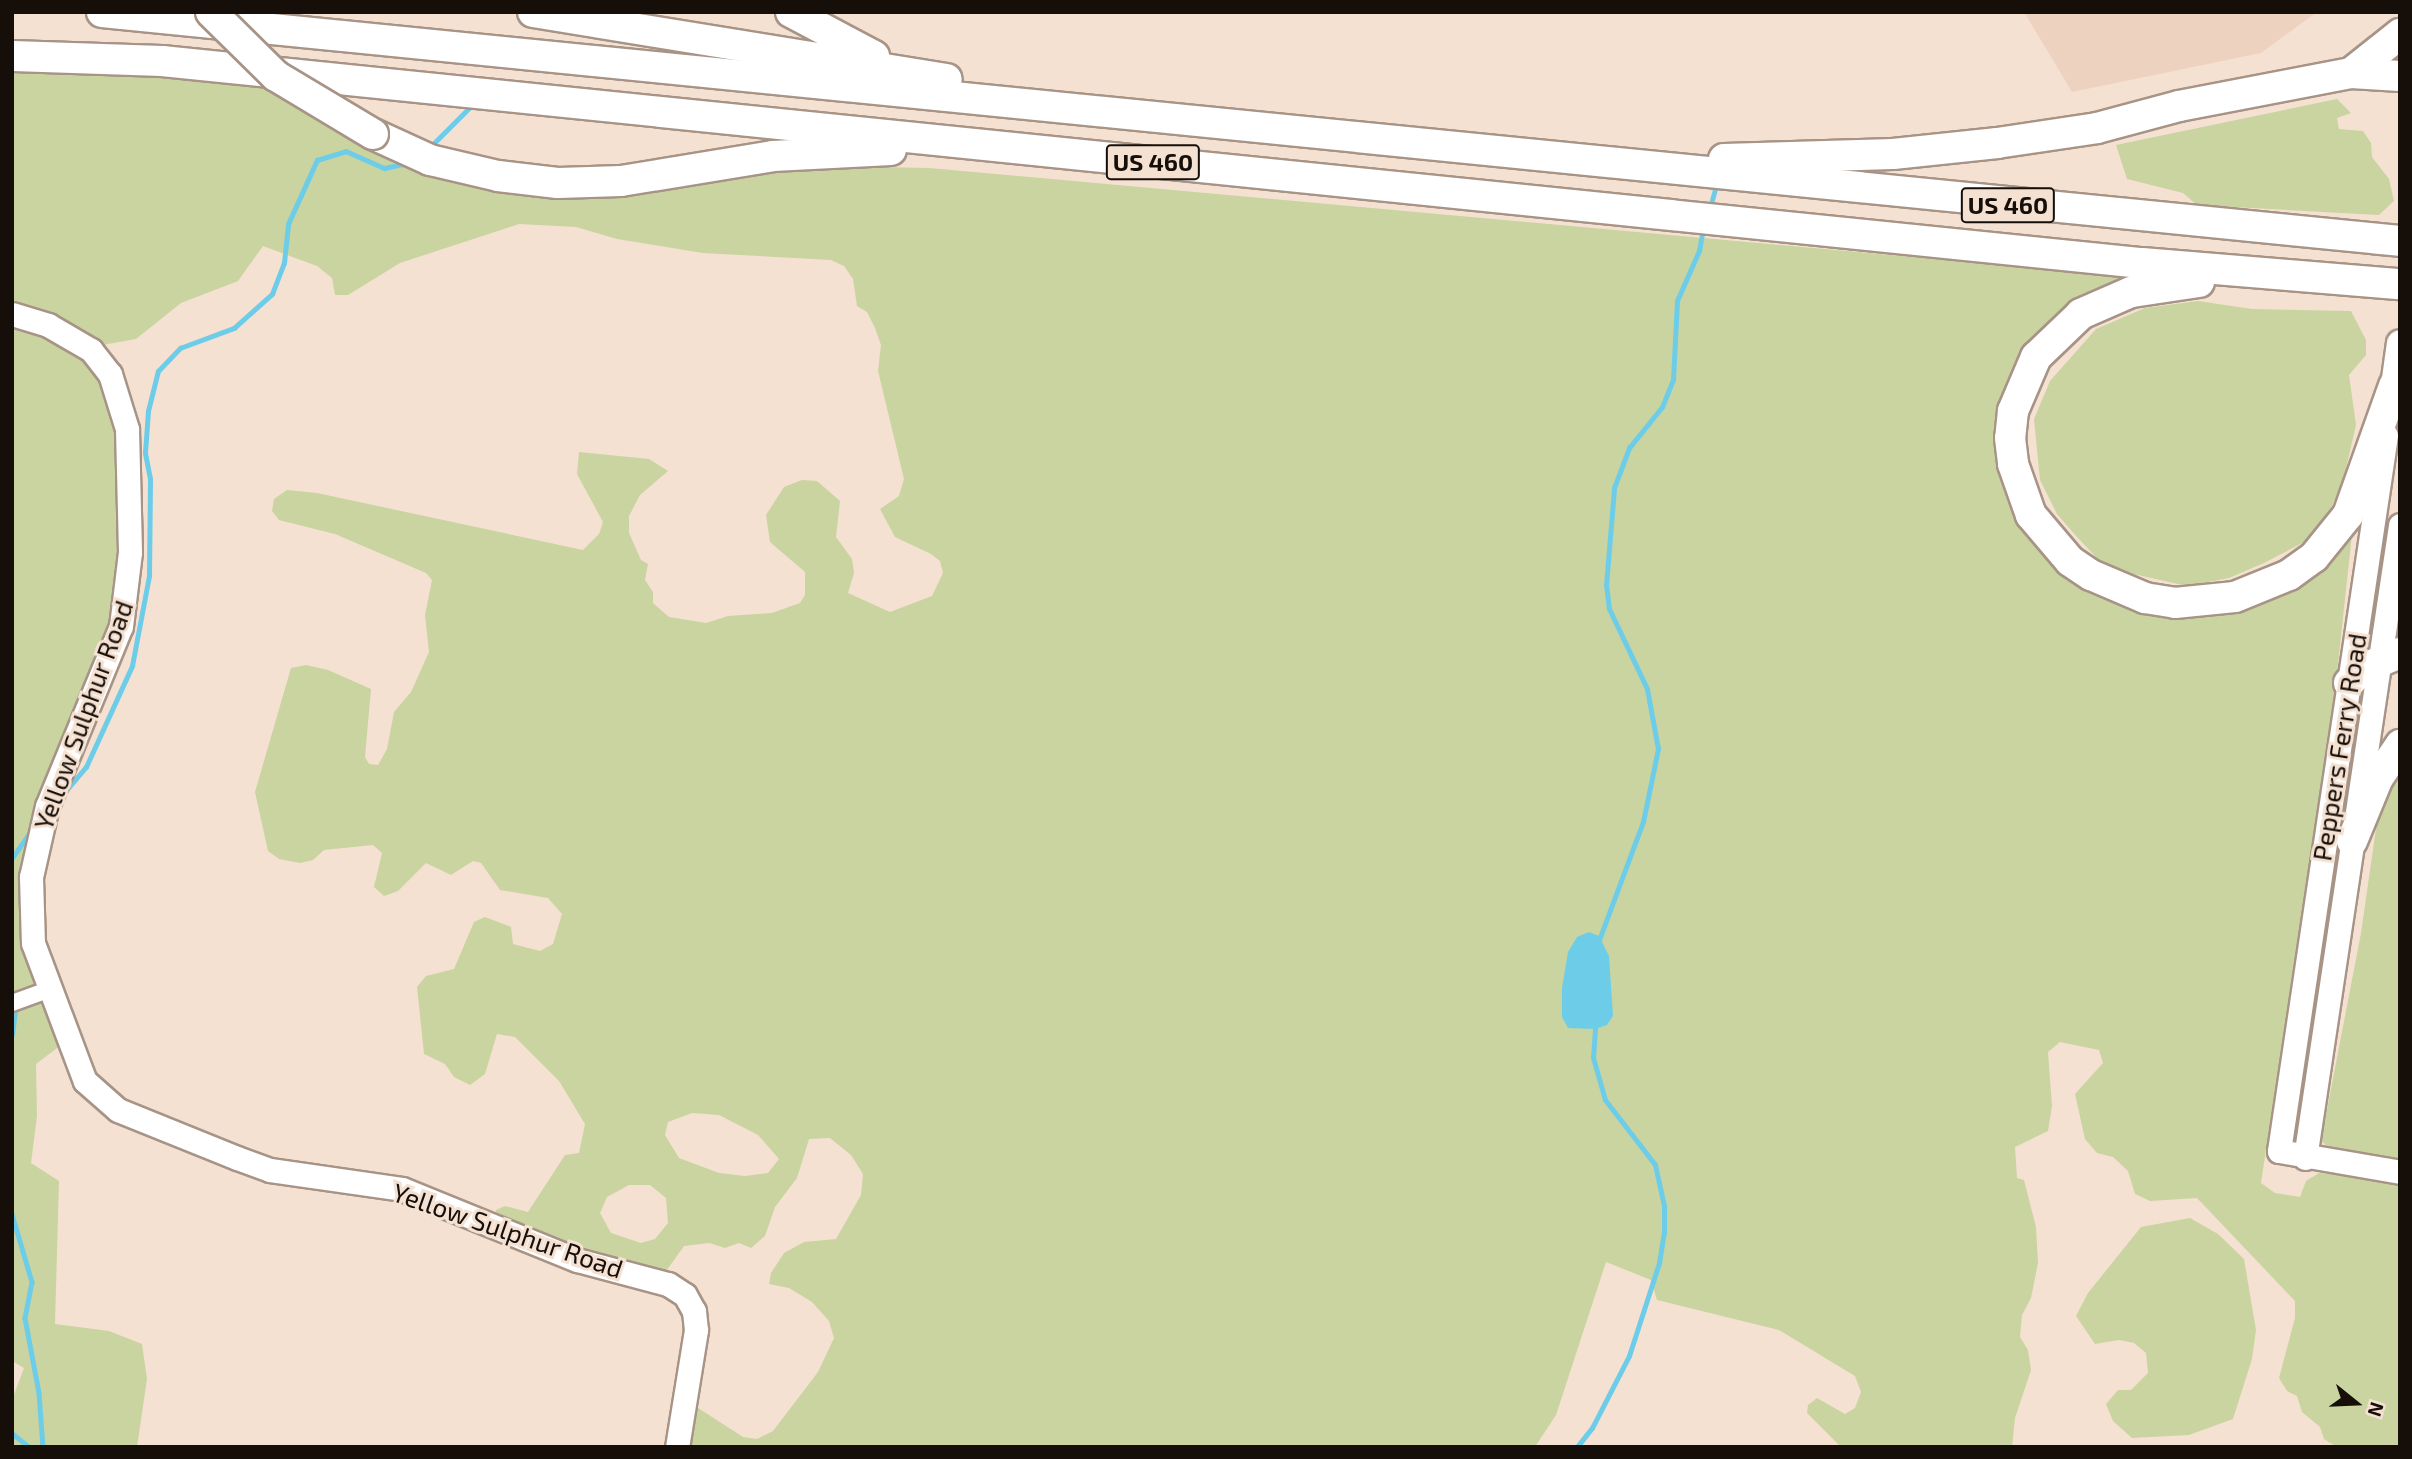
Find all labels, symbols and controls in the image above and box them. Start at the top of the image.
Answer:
road number: US 460 [1106,142,1200,182]
road number: US 460 [1961,184,2055,226]
street label: Yellow Sulphur Road [27,596,139,834]
street label: Peppers Ferry Road [2306,631,2372,863]
street label: Yellow Sulphur Road [388,1176,628,1284]
north arrow [2321,1368,2391,1438]
text: N [2363,1400,2390,1420]

